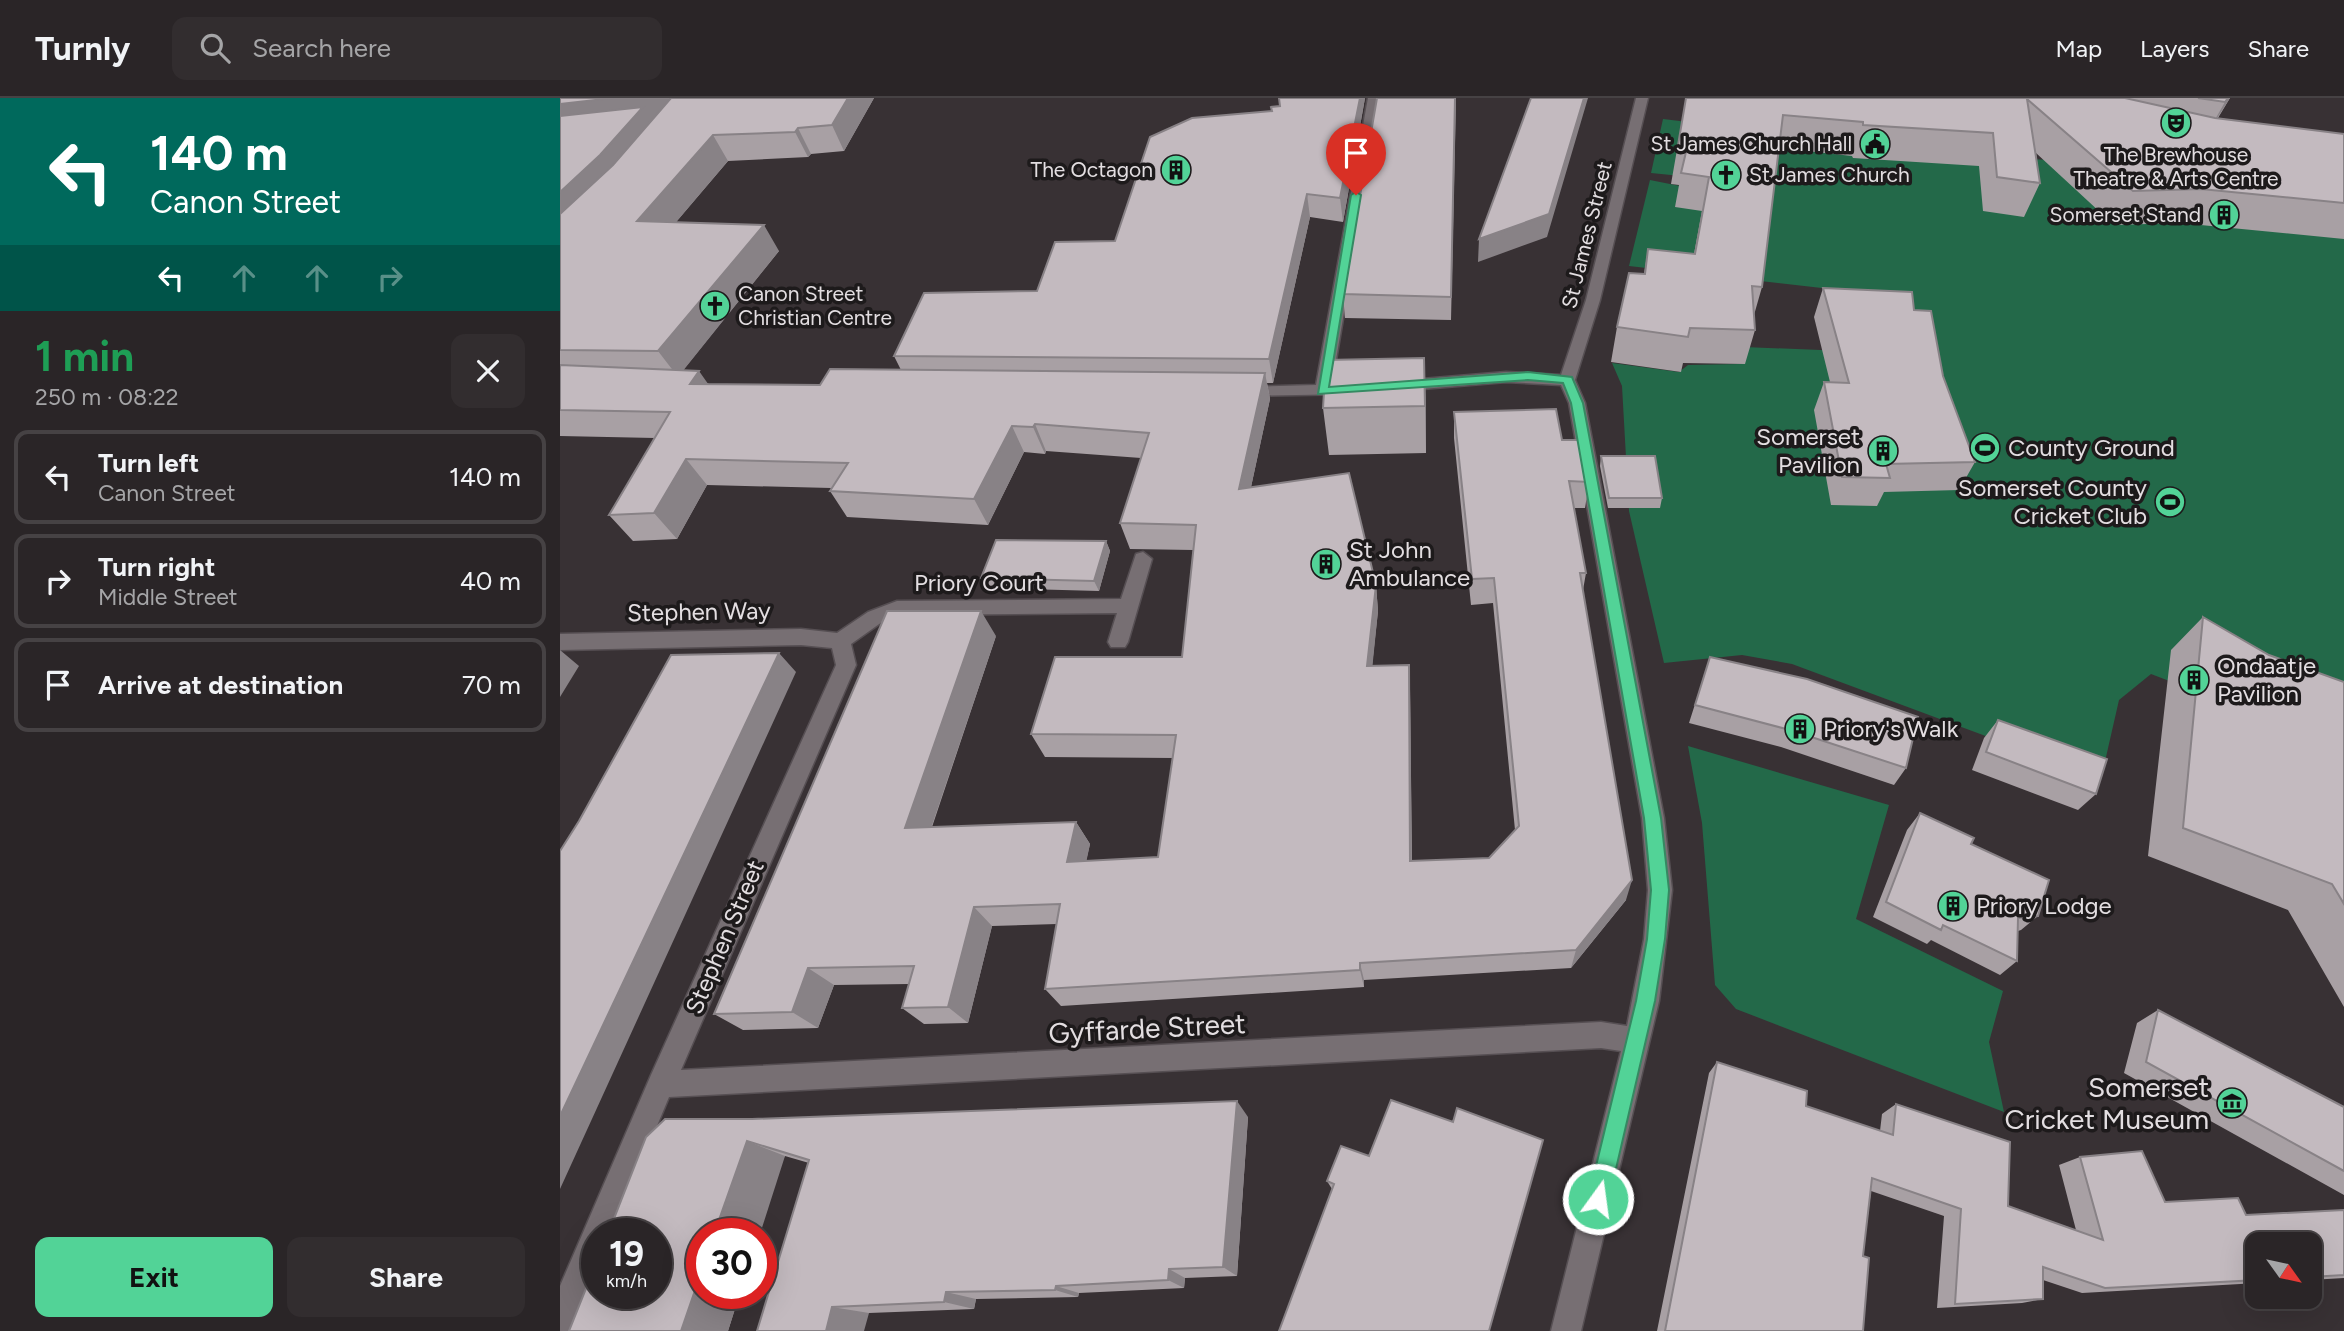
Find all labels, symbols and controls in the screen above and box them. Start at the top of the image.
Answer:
search box [172,17,662,80]
text: Turnly [35,29,130,68]
icon: search [196,29,234,67]
text: Search here [252,32,391,64]
text: Map [2055,34,2102,63]
text: Layers [2140,34,2209,63]
text: Share [2247,34,2309,63]
theatre icon: The Brewhouse Theatre & Arts Centre [2159,106,2193,140]
text: 140 m [150,123,288,182]
pin [1326,123,1386,195]
icon: left [35,126,126,217]
public building icon: St James Church Hall [1858,127,1892,161]
place label: St James Church Hall [1650,131,1852,156]
icon: arrive [1337,134,1375,172]
place label: The Brewhouse Theatre & Arts Centre [2074,142,2278,191]
building icon: The Octagon [1159,153,1193,187]
place label: The Octagon [1031,157,1153,182]
church icon: St James Church [1709,158,1743,192]
street label: St James Street [1556,159,1617,311]
place label: St James Church [1749,162,1910,187]
text: Canon Street [150,183,341,221]
building icon: Somerset Stand [2207,198,2241,232]
place label: Somerset Stand [2050,202,2201,227]
icon: left [152,259,190,297]
icon: ahead [225,259,263,297]
icon: ahead [298,259,336,297]
icon: right [371,259,409,297]
place label: Canon Street Christian Centre [738,281,892,330]
church icon: Canon Street Christian Centre [698,289,732,323]
text: 1 min [35,331,134,382]
button: close [451,334,525,408]
text: 250 m · 08:22 [35,383,179,411]
place label: Somerset Pavilion [1756,422,1860,479]
sports icon: County Ground [1968,431,2002,465]
place label: County Ground [2008,433,2175,462]
building icon: Somerset Pavilion [1866,434,1900,468]
text: Turn left [98,447,199,479]
icon: left [39,458,77,496]
text: 140 m [449,461,521,493]
place label: Somerset County Cricket Club [1958,473,2147,530]
text: Canon Street [98,479,235,507]
sports icon: Somerset County Cricket Club [2153,485,2187,519]
place label: St John Ambulance [1349,535,1470,592]
building icon: St John Ambulance [1309,547,1343,581]
text: Turn right [98,551,215,583]
icon: right [39,562,77,600]
text: 40 m [460,565,521,597]
street label: Priory Court [914,568,1044,597]
text: Middle Street [98,583,237,611]
street label: Stephen Way [627,596,771,627]
place label: Ondaatje Pavilion [2217,651,2316,708]
building icon: Ondaatje Pavilion [2177,663,2211,697]
icon: arrive [39,666,77,704]
text: Arrive at destination [98,669,343,701]
text: 70 m [462,669,521,701]
building icon: Priory's Walk [1783,712,1817,746]
place label: Priory's Walk [1823,714,1959,743]
street label: Stephen Street [679,856,770,1018]
building icon: Priory Lodge [1936,889,1970,923]
place label: Priory Lodge [1976,891,2112,920]
street label: Gyffarde Street [1048,1006,1246,1050]
place label: Somerset Cricket Museum [2005,1070,2209,1136]
museum icon: Somerset Cricket Museum [2215,1086,2249,1120]
position arrow [1561,1162,1635,1236]
speed limit sign: 30 [686,1218,777,1309]
north arrow [2245,1232,2322,1309]
map controls [2245,1232,2322,1309]
text: 19 [609,1233,644,1275]
button: Exit [35,1237,273,1317]
button: Share [287,1237,525,1317]
text: km/h [606,1270,647,1292]

